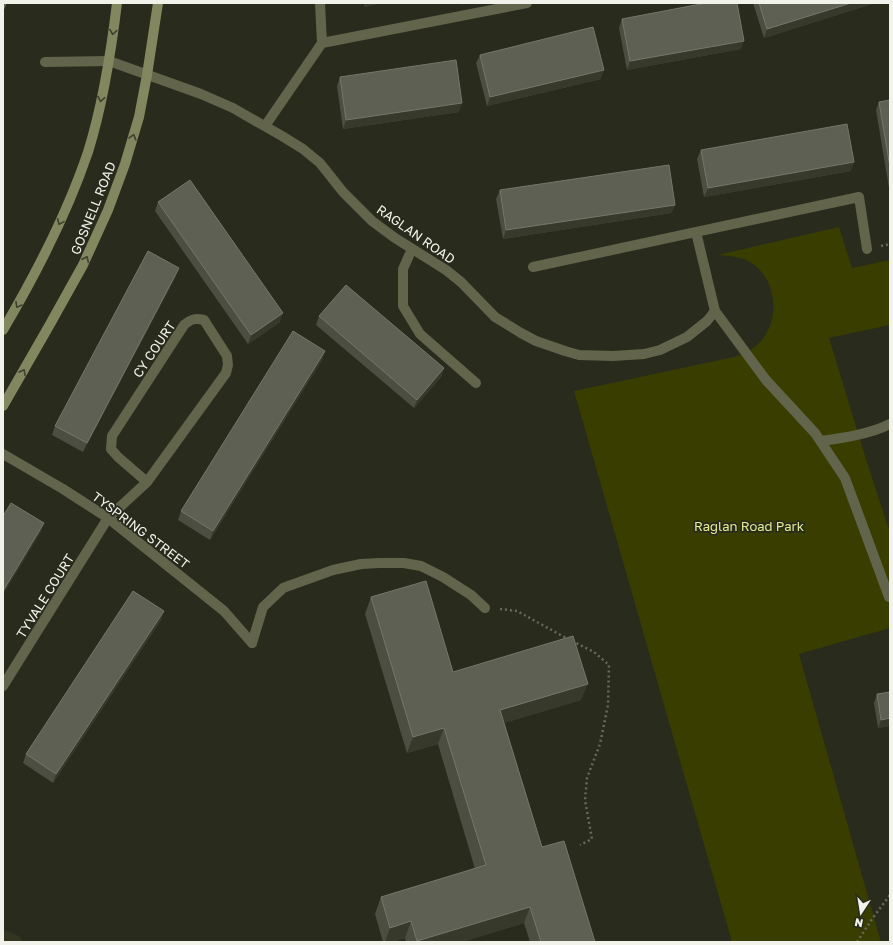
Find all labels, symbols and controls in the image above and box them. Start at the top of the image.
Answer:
one-way arrow [109,29,118,35]
one-way arrow [98,96,106,102]
one-way arrow [128,134,137,141]
street label: GOSNELL ROAD [67,159,119,257]
street label: RAGLAN ROAD [374,201,458,267]
one-way arrow [56,218,64,225]
one-way arrow [81,255,89,263]
one-way arrow [16,300,23,308]
street label: CY COURT [129,318,179,380]
one-way arrow [18,369,25,376]
street label: TYSPRING STREET [89,488,193,572]
park label: Raglan Road Park [694,518,805,534]
street label: TYVALE COURT [13,551,77,641]
north arrow [841,893,881,933]
text: N [853,916,864,930]

